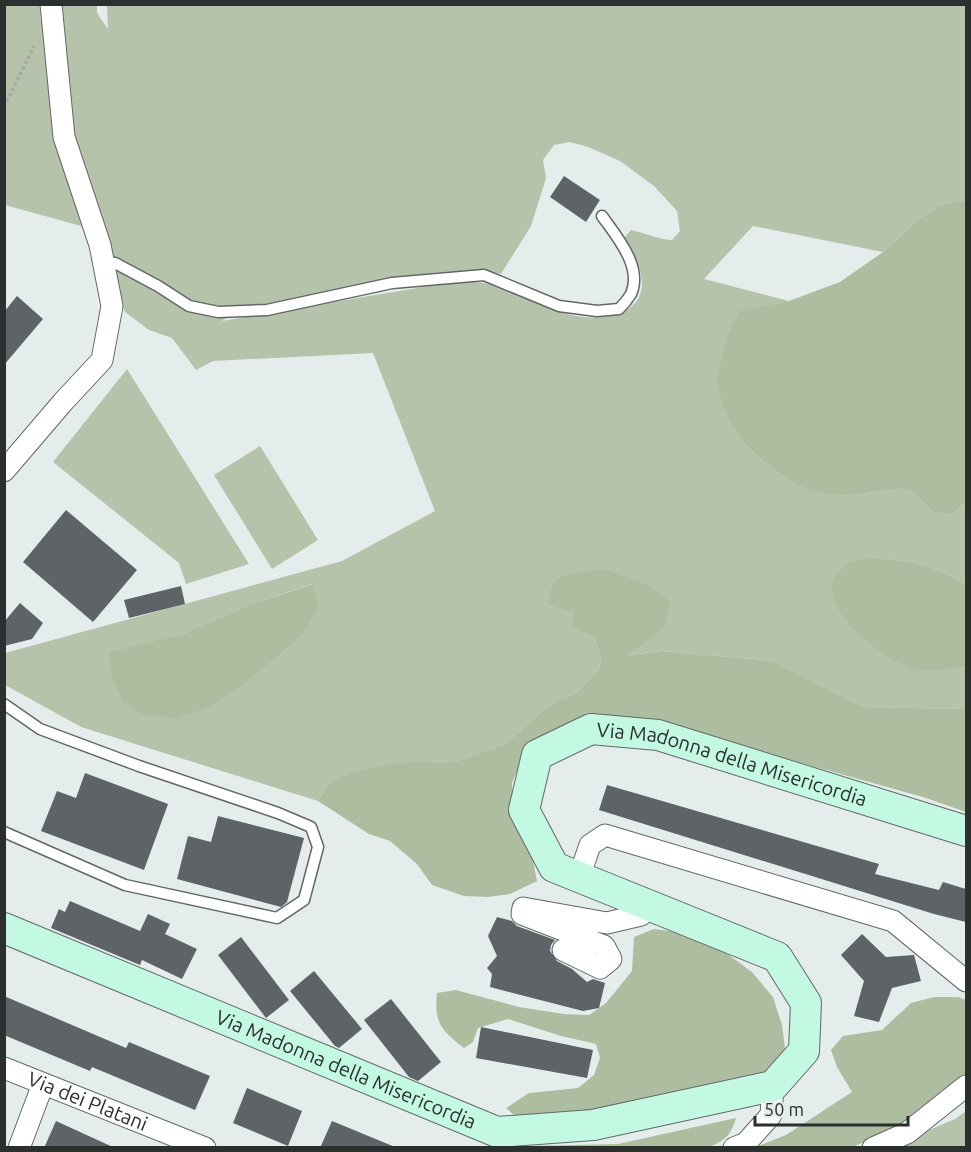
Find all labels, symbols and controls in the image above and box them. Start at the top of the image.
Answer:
street label: Via Madonna della Misericordia [596,718,870,810]
street label: Via Madonna della Misericordia [212,1005,480,1133]
street label: Via dei Platani [24,1067,151,1135]
scale bar [755,1089,908,1127]
text: 50 m [764,1099,804,1119]

